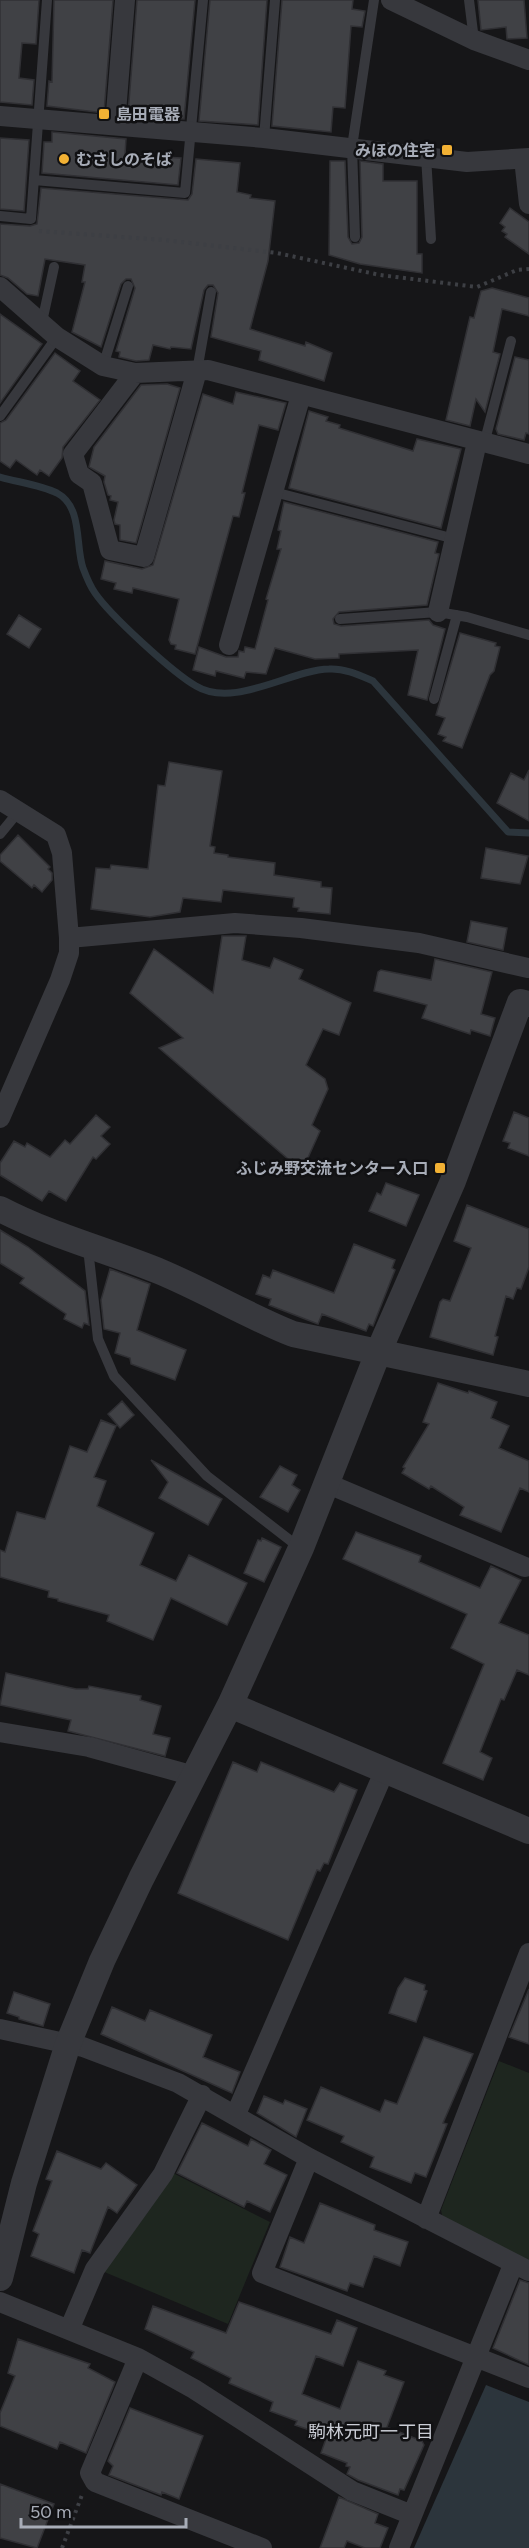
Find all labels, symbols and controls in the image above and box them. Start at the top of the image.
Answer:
place label: 島田電器 [116,105,181,124]
marker: 島田電器 [97,107,111,121]
place label: みほの住宅 [355,141,435,160]
marker: みほの住宅 [440,143,454,157]
place label: むさしのそば [76,150,172,169]
marker: むさしのそば [57,152,71,166]
place label: ふじみ野交流センター入口 [236,1159,428,1178]
marker: ふじみ野交流センター入口 [433,1161,447,1175]
district label: 駒林元町一丁目 [308,2421,434,2443]
scale bar [21,2491,186,2529]
text: 50 m [30,2501,72,2523]

